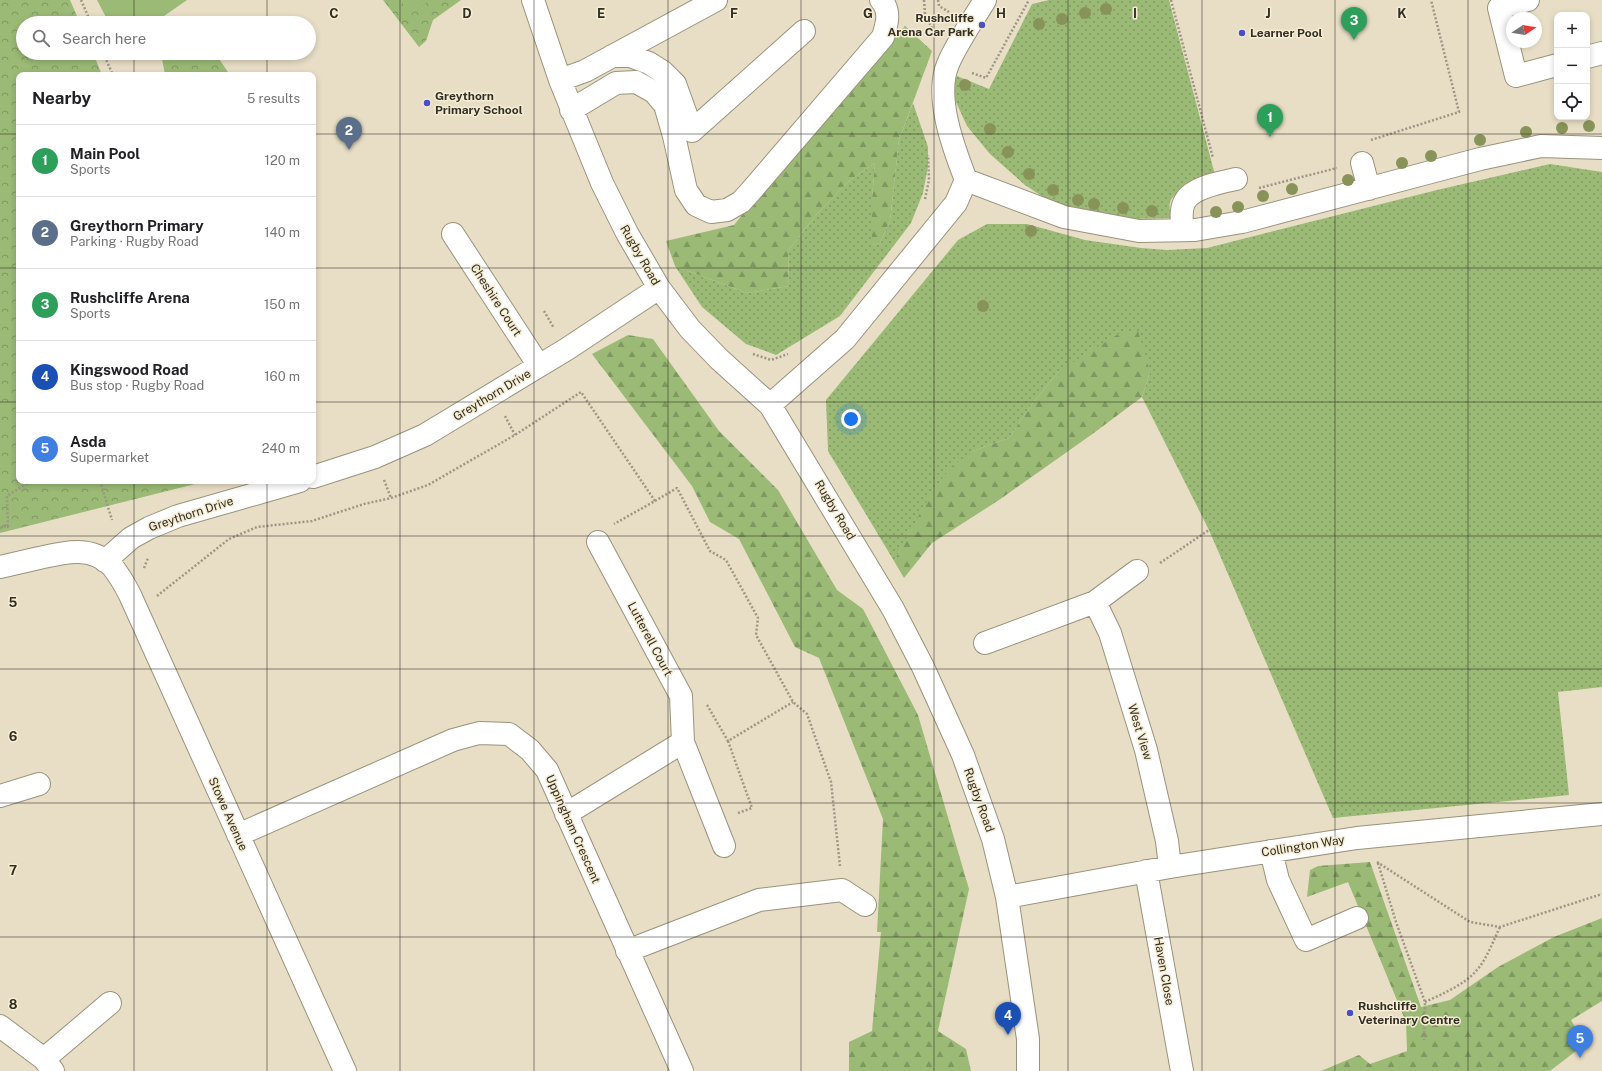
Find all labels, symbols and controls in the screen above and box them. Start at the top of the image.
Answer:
text: C [329,6,339,21]
text: D [462,6,472,21]
text: E [597,6,605,21]
text: F [730,6,738,21]
text: G [863,6,873,21]
text: H [996,6,1006,21]
text: I [1133,6,1137,21]
text: J [1265,6,1271,21]
text: K [1397,6,1407,21]
pin: 3 [1341,7,1367,40]
place label: Rushcliffe Arena Car Park [888,11,974,39]
north arrow [1506,12,1542,48]
map controls [1554,12,1590,120]
button: + [1554,12,1590,48]
search box [16,16,316,60]
marker: Rushcliffe Arena Car Park [977,20,987,30]
place label: Learner Pool [1250,26,1323,40]
icon: search [30,27,52,49]
marker: Learner Pool [1237,28,1247,38]
text: Search here [62,30,146,47]
button: − [1554,48,1590,84]
button: locate [1554,84,1590,120]
text: Nearby [32,88,91,108]
place label: Greythorn Primary School [435,89,523,117]
text: 5 results [247,91,300,106]
marker: Greythorn Primary School [422,98,432,108]
pin: 1 [1257,104,1283,137]
pin: 2 [336,117,362,150]
text: Main Pool [70,145,140,162]
text: 1 [42,153,48,168]
text: 120 m [265,153,300,168]
text: Sports [70,162,110,177]
text: Greythorn Primary [70,217,204,234]
street label: Rugby Road [617,222,663,288]
text: 2 [41,225,49,240]
text: 140 m [264,225,300,240]
text: Parking · Rugby Road [70,234,199,249]
street label: Cheshire Court [467,261,525,339]
text: Rushcliffe Arena [70,289,190,306]
text: 3 [41,297,49,312]
text: 150 m [264,297,300,312]
text: Sports [70,306,110,321]
text: Kingswood Road [70,361,189,378]
street label: Greythorn Drive [451,366,534,424]
text: 4 [41,369,49,384]
text: 160 m [264,369,300,384]
text: Bus stop · Rugby Road [70,378,204,393]
your location [841,409,861,429]
text: Asda [70,433,106,450]
text: 5 [41,441,49,456]
text: 240 m [262,441,300,456]
text: Supermarket [70,450,149,465]
street label: Rugby Road [812,478,858,542]
street label: Greythorn Drive [147,494,235,534]
text: 5 [9,595,18,610]
street label: Lutterell Court [625,600,676,679]
street label: West View [1125,702,1155,762]
text: 6 [9,729,18,744]
street label: Rugby Road [961,766,997,834]
street label: Uppingham Crescent [543,773,603,886]
street label: Stowe Avenue [206,775,251,853]
street label: Collington Way [1260,832,1346,859]
text: 7 [9,863,17,878]
street label: Haven Close [1151,936,1177,1007]
text: 8 [9,997,18,1012]
place label: Rushcliffe Veterinary Centre [1358,999,1460,1027]
pin: 4 [995,1002,1021,1035]
marker: Rushcliffe Veterinary Centre [1345,1008,1355,1018]
pin: 5 [1567,1025,1593,1058]

